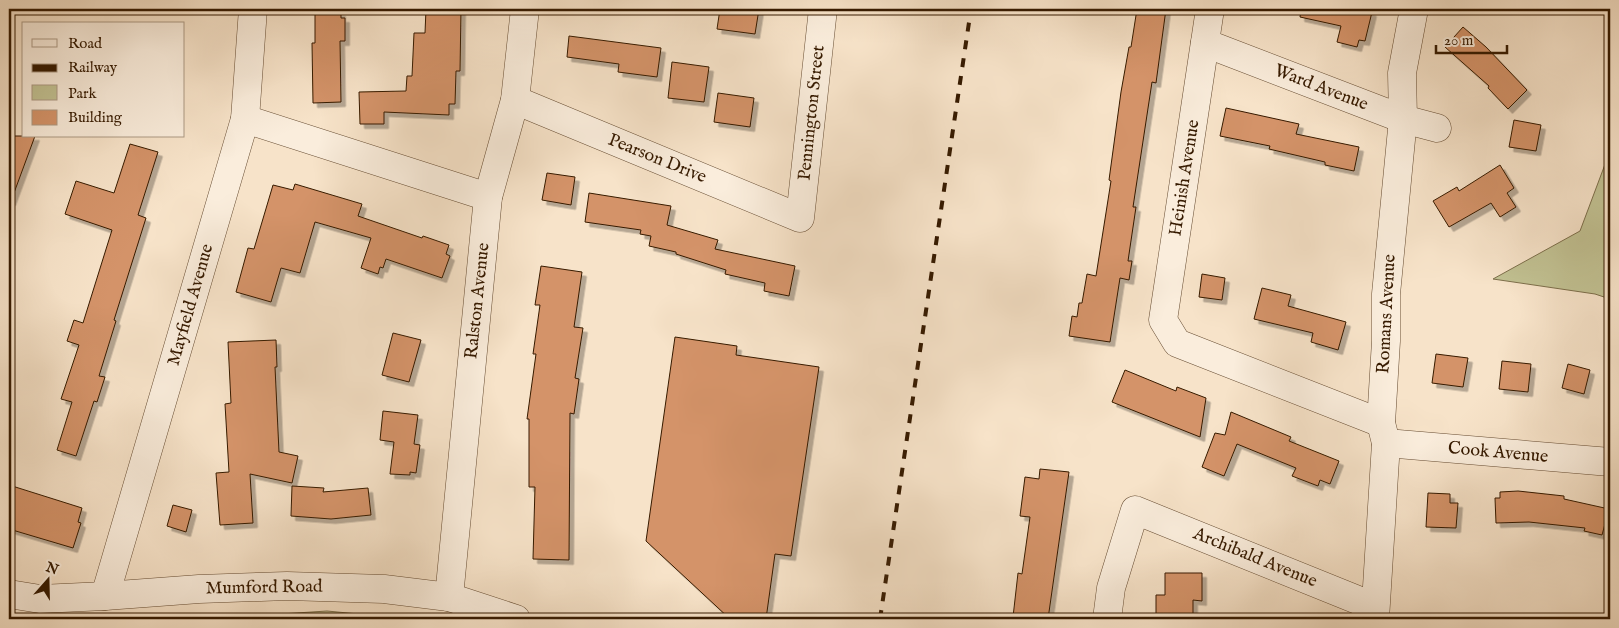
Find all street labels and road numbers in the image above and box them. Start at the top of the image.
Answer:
street label: Pennington Street [793,44,831,182]
street label: Ward Avenue [1271,60,1371,116]
street label: Heinish Avenue [1164,118,1206,238]
street label: Pearson Drive [604,129,710,189]
street label: Mayfield Avenue [163,241,219,369]
street label: Ralston Avenue [460,242,496,360]
street label: Romans Avenue [1372,254,1402,374]
street label: Cook Avenue [1447,437,1549,469]
street label: Archibald Avenue [1189,522,1320,593]
street label: Mumford Road [205,575,323,601]

